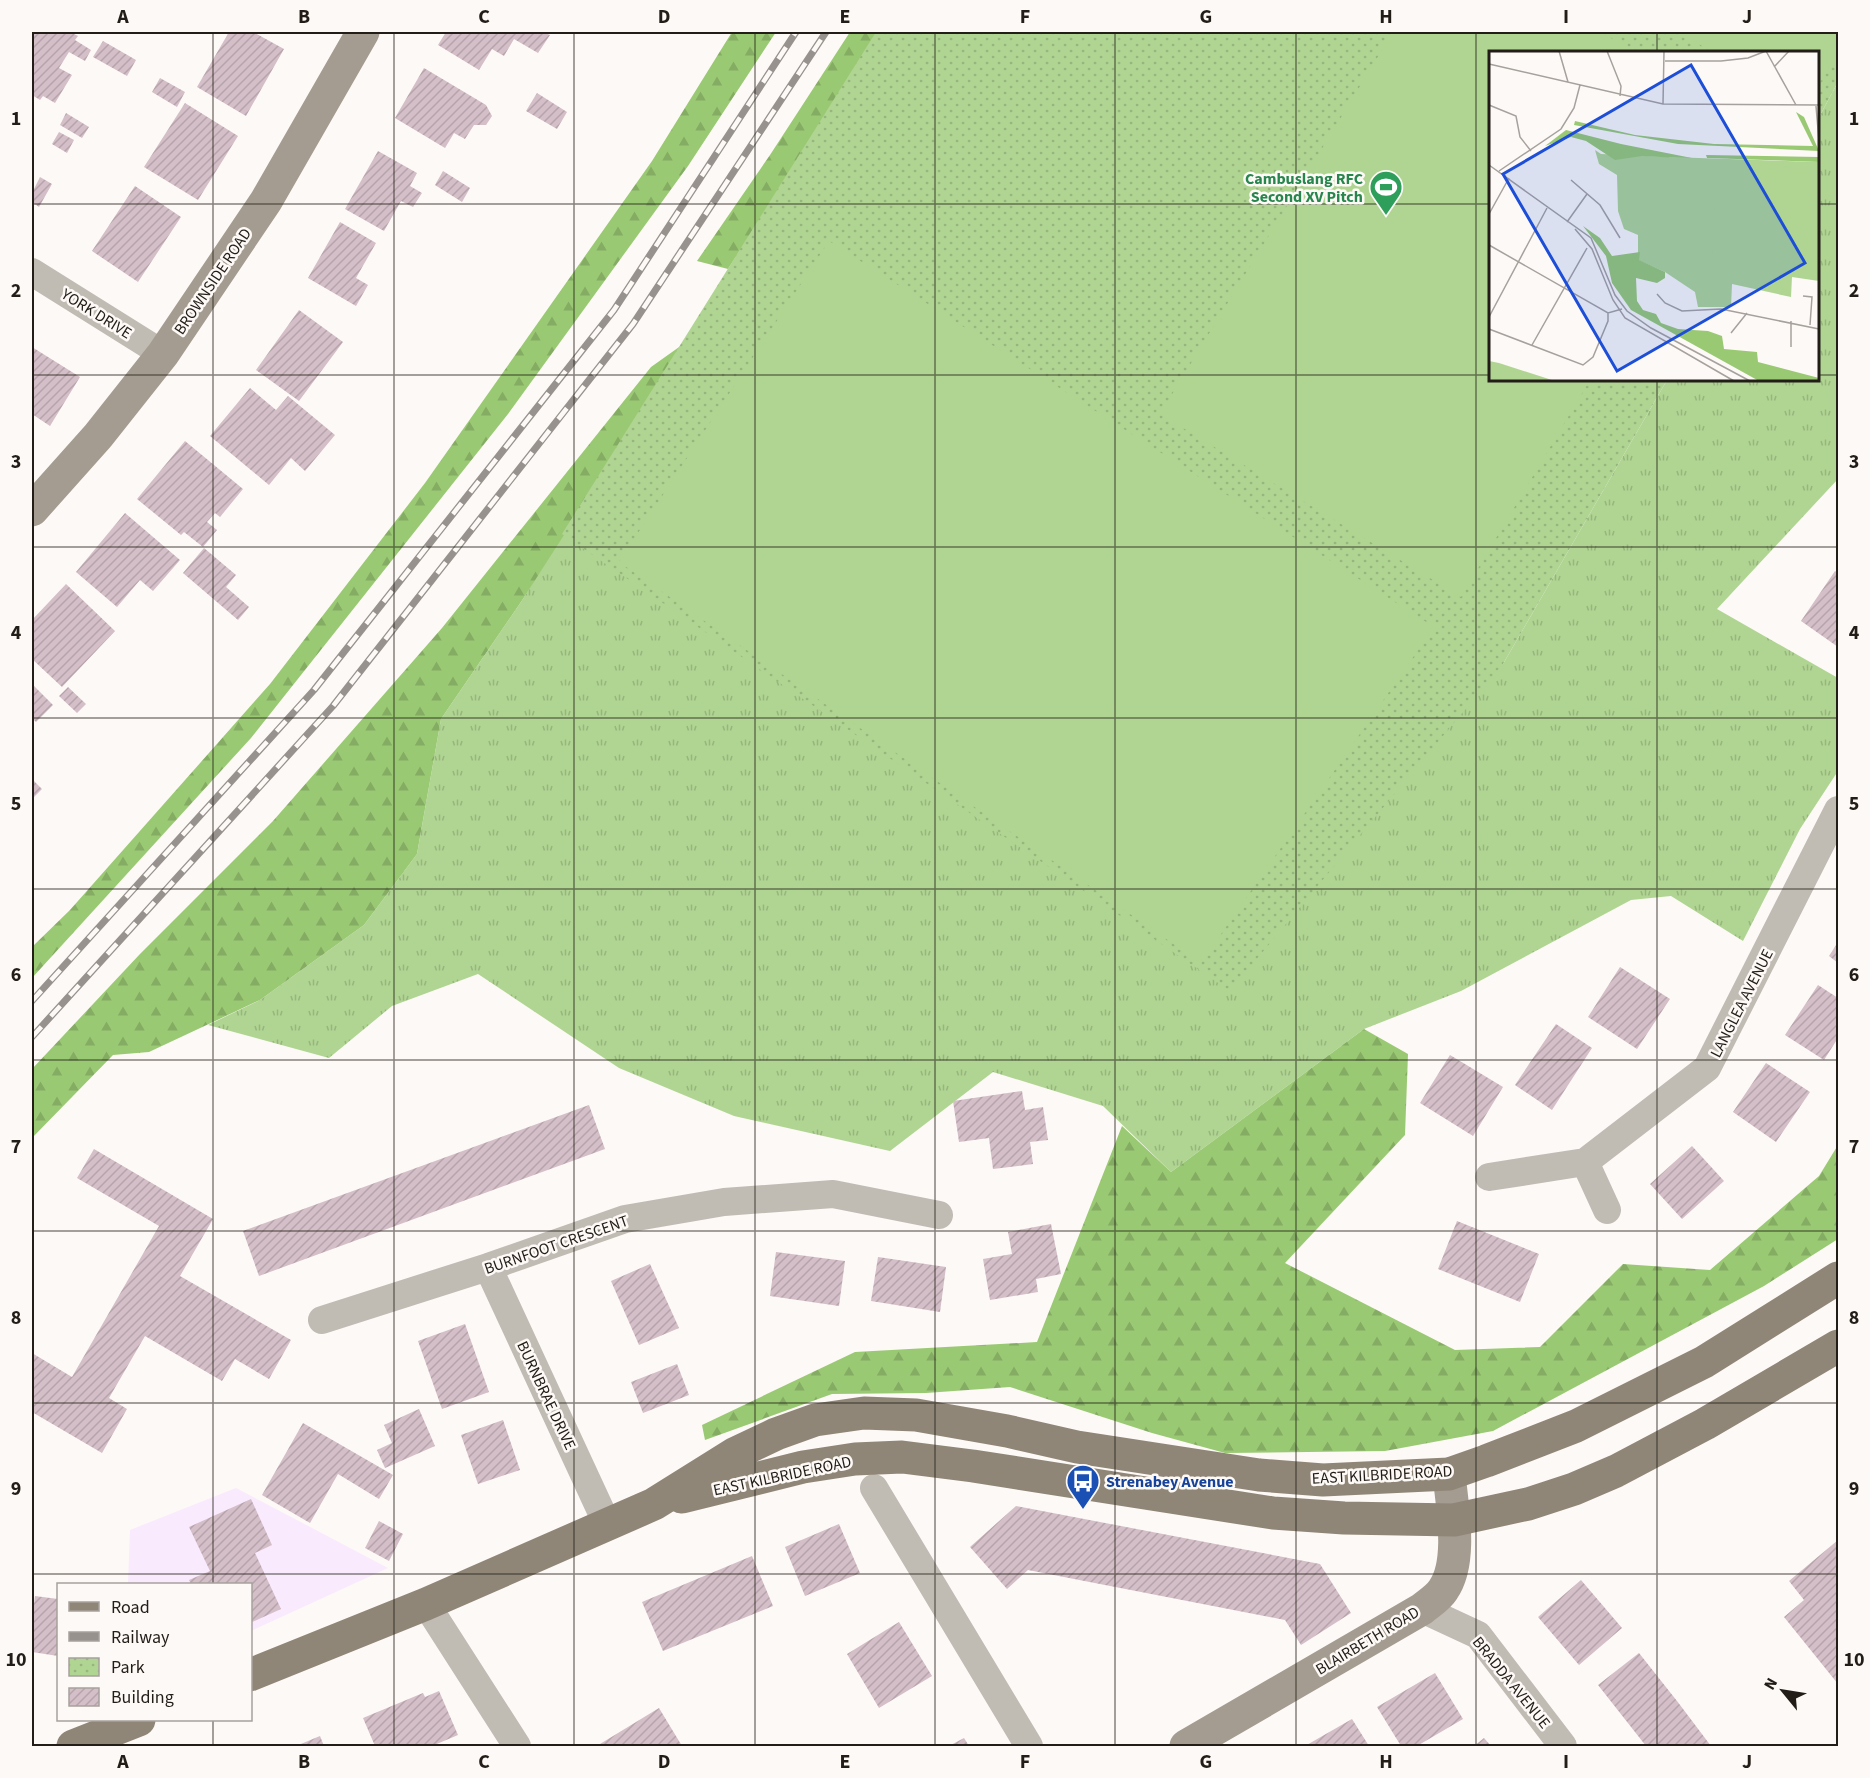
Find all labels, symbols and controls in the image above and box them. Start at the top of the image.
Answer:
text: A [116,3,129,31]
text: B [298,3,310,31]
text: C [478,3,490,31]
text: D [658,3,670,31]
text: E [840,3,850,31]
text: F [1020,3,1030,31]
text: G [1200,3,1212,31]
text: H [1379,3,1393,31]
text: I [1563,3,1569,31]
text: J [1742,3,1752,31]
inset map [1489,51,1819,381]
text: 1 [11,105,21,133]
text: 1 [1849,105,1859,133]
place label: Cambuslang RFC Second XV Pitch [1245,168,1363,208]
sports icon: Cambuslang RFC Second XV Pitch [1368,169,1404,216]
street label: BROWNSIDE ROAD [169,224,257,339]
text: 2 [11,277,21,305]
text: 2 [1849,277,1859,305]
street label: YORK DRIVE [56,283,136,344]
text: 3 [11,448,21,476]
text: 3 [1849,448,1859,476]
text: 4 [11,619,22,647]
text: 4 [1849,619,1860,647]
text: 5 [11,790,21,818]
text: 5 [1849,790,1859,818]
street label: LANGLEA AVENUE [1705,945,1779,1061]
text: 6 [11,961,21,989]
text: 6 [1849,961,1859,989]
text: 7 [11,1133,21,1161]
text: 7 [1849,1133,1859,1161]
street label: BURNFOOT CRESCENT [481,1210,632,1280]
text: 8 [11,1304,21,1332]
text: 8 [1849,1304,1859,1332]
street label: BURNBRAE DRIVE [511,1337,581,1453]
street label: EAST KILBRIDE ROAD [711,1451,853,1501]
street label: EAST KILBRIDE ROAD [1311,1460,1453,1490]
bus stop icon: Strenabey Avenue [1065,1463,1101,1510]
place label: Strenabey Avenue [1106,1471,1234,1493]
text: 9 [11,1475,21,1503]
text: 9 [1849,1475,1859,1503]
legend [57,1583,252,1721]
text: Road [111,1595,150,1620]
street label: BLAIRBETH ROAD [1312,1601,1424,1681]
text: Railway [111,1625,170,1650]
street label: BRADDA AVENUE [1467,1632,1555,1733]
text: 10 [5,1646,27,1674]
text: 10 [1843,1646,1865,1674]
text: Park [111,1655,145,1680]
north arrow [1753,1661,1813,1721]
text: N [1759,1674,1783,1694]
text: Building [111,1685,174,1710]
text: A [116,1748,129,1776]
text: B [298,1748,310,1776]
text: C [478,1748,490,1776]
text: D [658,1748,670,1776]
text: E [840,1748,850,1776]
text: F [1020,1748,1030,1776]
text: G [1200,1748,1212,1776]
text: H [1379,1748,1393,1776]
text: I [1563,1748,1569,1776]
text: J [1742,1748,1752,1776]

